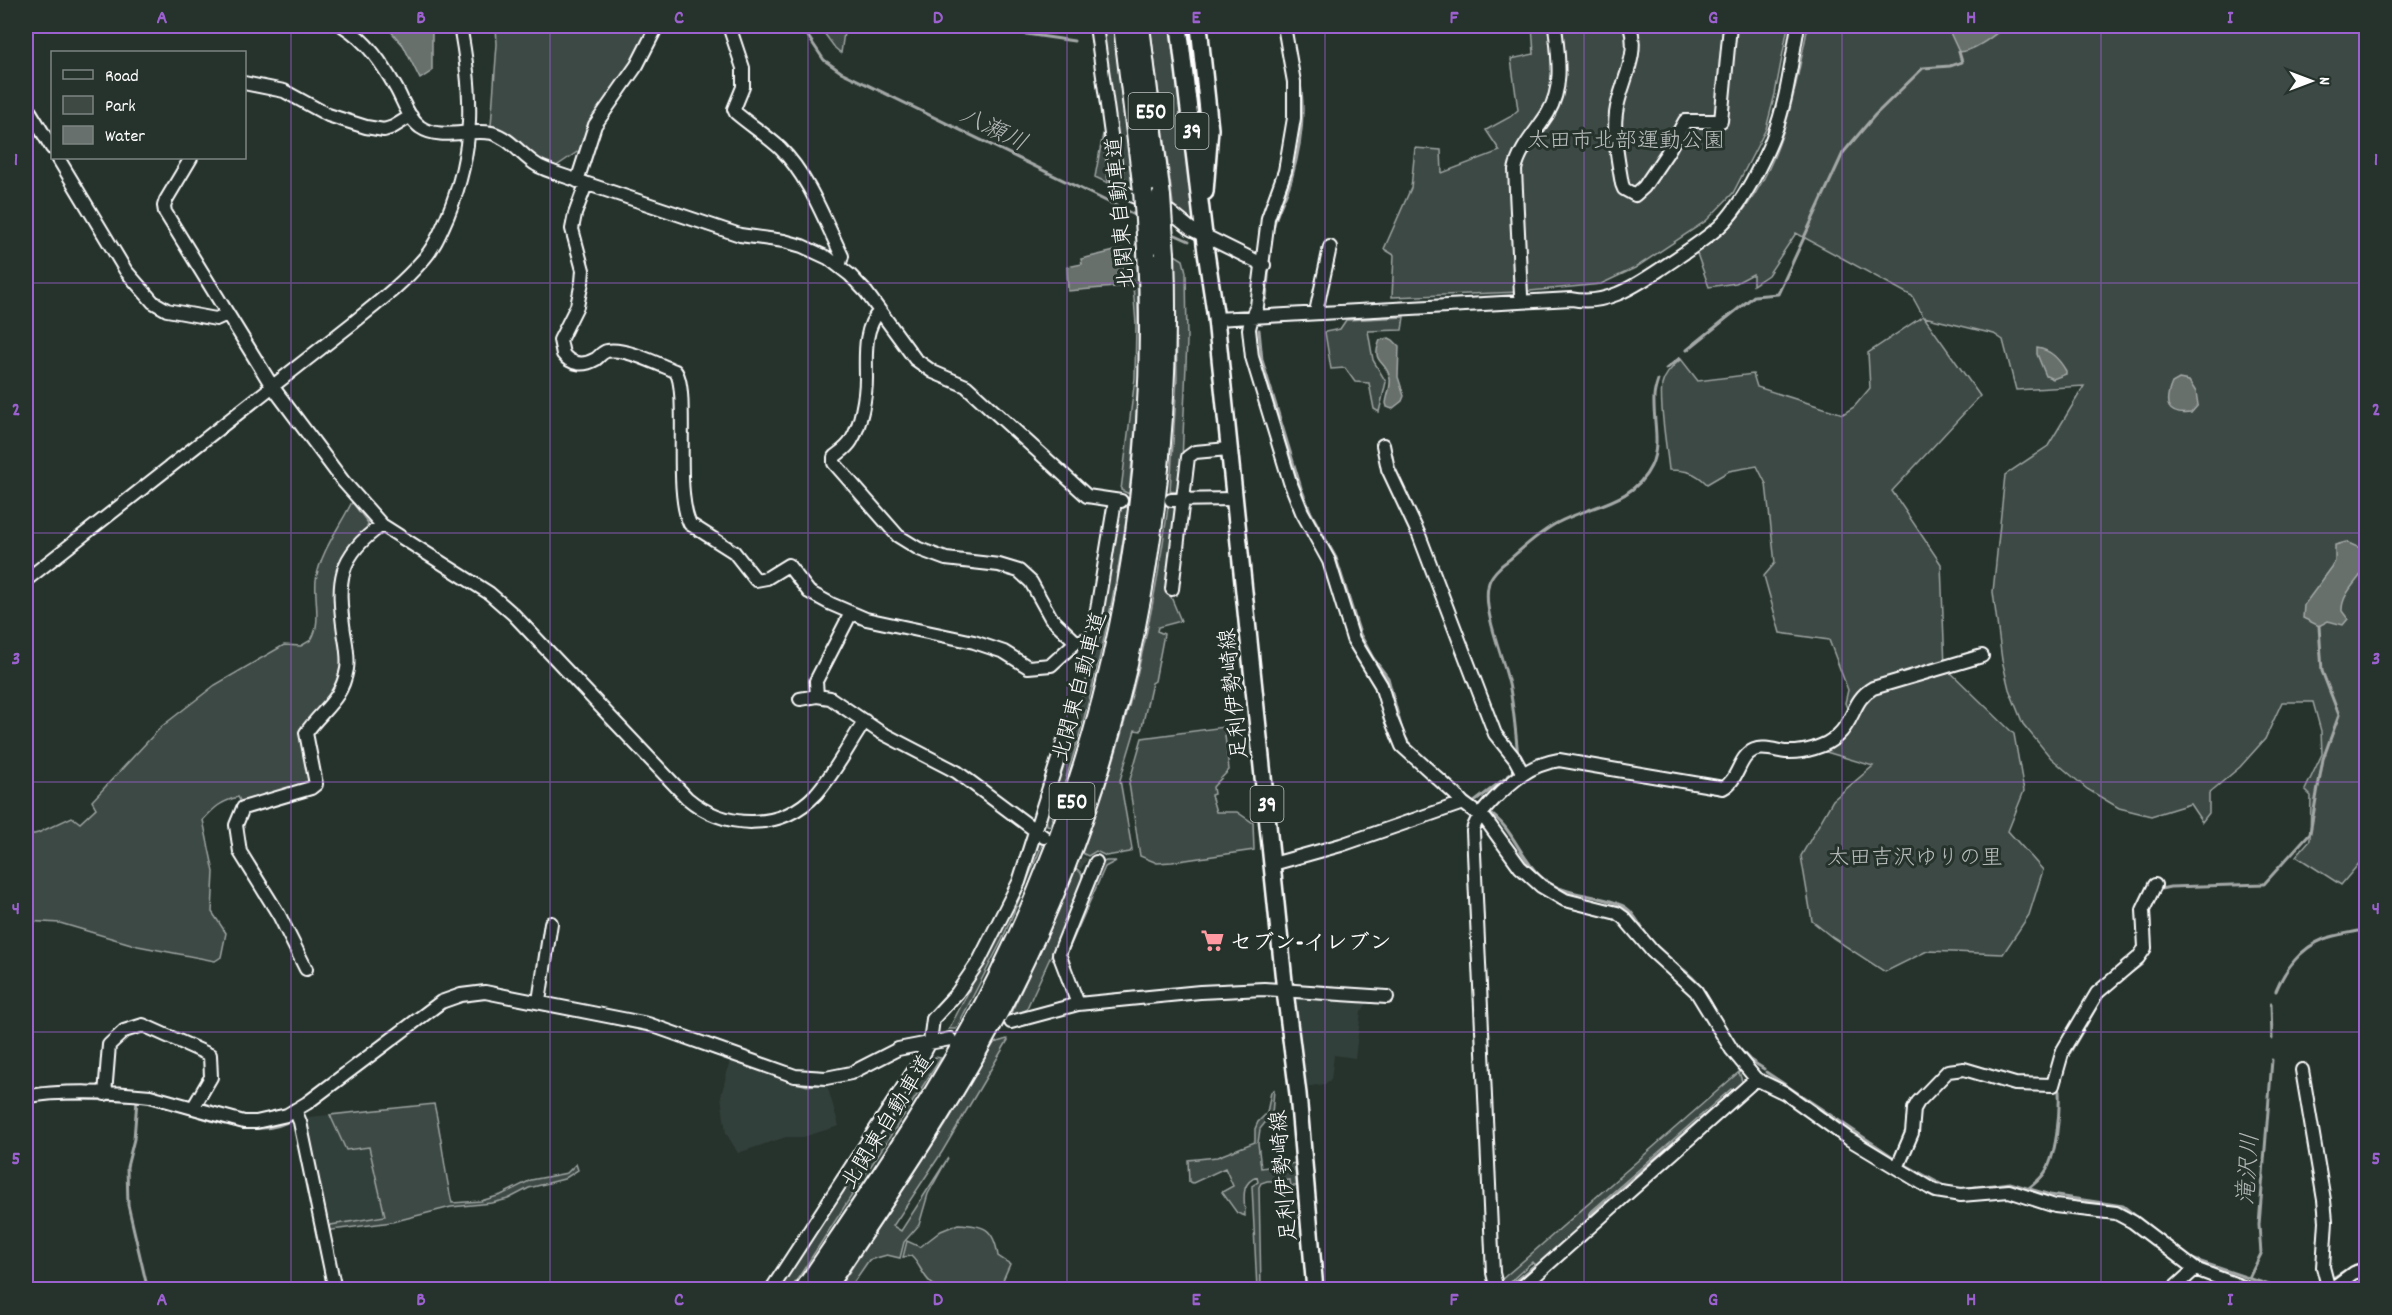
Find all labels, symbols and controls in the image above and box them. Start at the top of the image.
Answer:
text: A [157,5,168,33]
text: B [416,5,426,33]
text: C [674,5,684,33]
text: D [933,5,944,33]
text: E [1191,5,1201,33]
text: F [1450,5,1460,33]
text: G [1708,5,1718,33]
text: H [1966,5,1976,33]
text: I [2227,5,2234,33]
legend [51,51,246,159]
north arrow [2281,51,2341,111]
text: Road [105,65,139,90]
text: N [2312,77,2335,85]
road number: E50 [1128,93,1174,129]
text: Park [105,95,136,120]
water label: 八瀬川 [953,100,1032,162]
road number: 39 [1176,113,1208,149]
text: Water [105,125,145,150]
park label: 太田市北部運動公園 [1527,127,1725,158]
street label: 北関東自動車道 [1100,135,1145,291]
text: 1 [14,147,18,175]
text: 1 [2374,147,2378,175]
text: 2 [12,397,20,425]
text: 2 [2372,397,2380,425]
street label: 北関東自動車道 [1046,609,1116,765]
street label: 足利伊勢崎線 [1213,626,1258,761]
text: 3 [12,646,20,674]
text: 3 [2372,646,2380,674]
road number: E50 [1050,783,1094,819]
road number: 39 [1250,786,1284,822]
park label: 太田吉沢ゆりの里 [1827,844,2003,875]
text: 4 [12,896,20,924]
text: 4 [2372,896,2380,924]
supermarket icon: セブン-イレブン [1199,928,1225,954]
place label: セブン-イレブン [1230,929,1392,960]
street label: 北関東自動車道 [835,1049,943,1196]
street label: 足利伊勢崎線 [1264,1109,1307,1243]
water label: 滝沢川 [2231,1132,2269,1206]
text: 5 [11,1146,21,1174]
text: 5 [2371,1146,2381,1174]
text: A [157,1287,168,1315]
text: B [416,1287,426,1315]
text: C [674,1287,684,1315]
text: D [933,1287,944,1315]
text: E [1191,1287,1201,1315]
text: F [1450,1287,1460,1315]
text: G [1708,1287,1718,1315]
text: H [1966,1287,1976,1315]
text: I [2227,1287,2234,1315]

